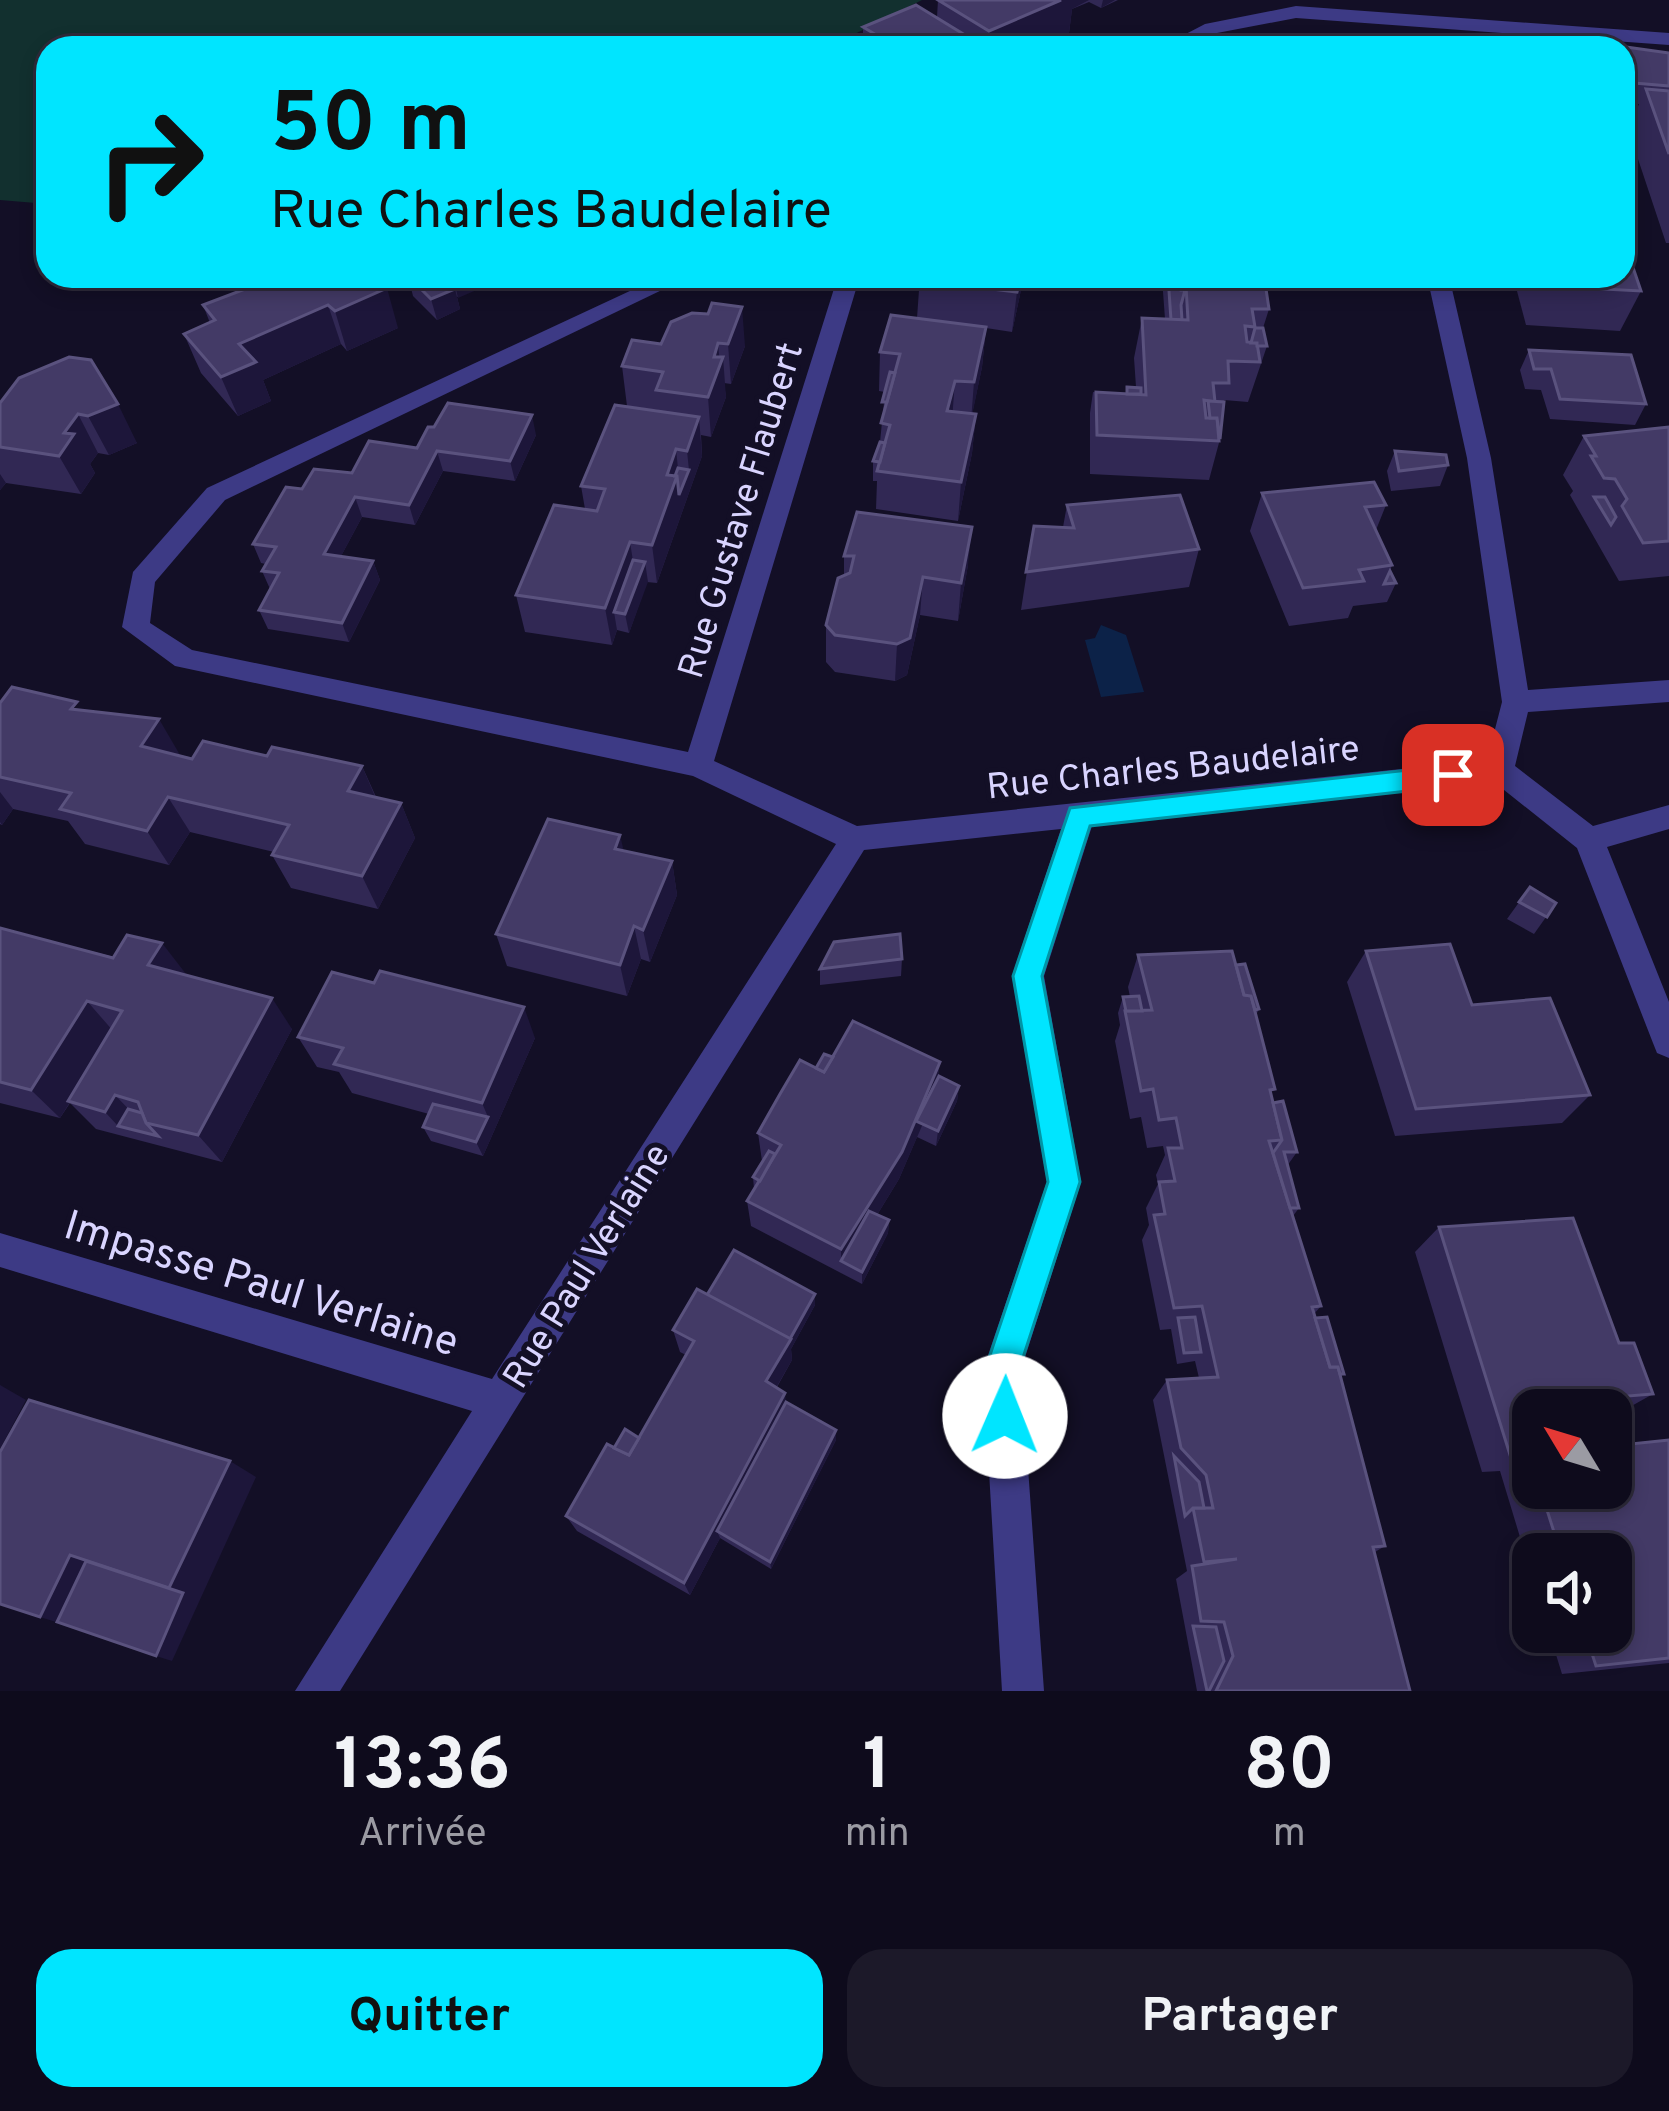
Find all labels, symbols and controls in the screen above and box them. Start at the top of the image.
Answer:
text: 50 m [270,75,471,181]
icon: right [72,84,228,240]
text: Rue Charles Baudelaire [270,179,832,248]
street label: Rue Gustave Flaubert [670,338,816,685]
pin [1402,724,1504,826]
street label: Rue Charles Baudelaire [985,728,1362,812]
icon: arrive [1420,742,1486,808]
street label: Rue Paul Verlaine [495,1136,682,1398]
street label: Impasse Paul Verlaine [57,1201,464,1372]
position arrow [942,1353,1068,1479]
north arrow [1512,1389,1632,1509]
map controls [1512,1389,1632,1653]
button: sound [1512,1533,1632,1653]
text: 13:36 [334,1723,511,1815]
text: 1 [863,1723,892,1815]
text: 80 [1244,1723,1335,1815]
text: Arrivée [358,1811,486,1860]
text: min [845,1811,910,1860]
text: m [1273,1811,1306,1860]
button: Quitter [36,1949,823,2087]
button: Partager [847,1949,1633,2087]

